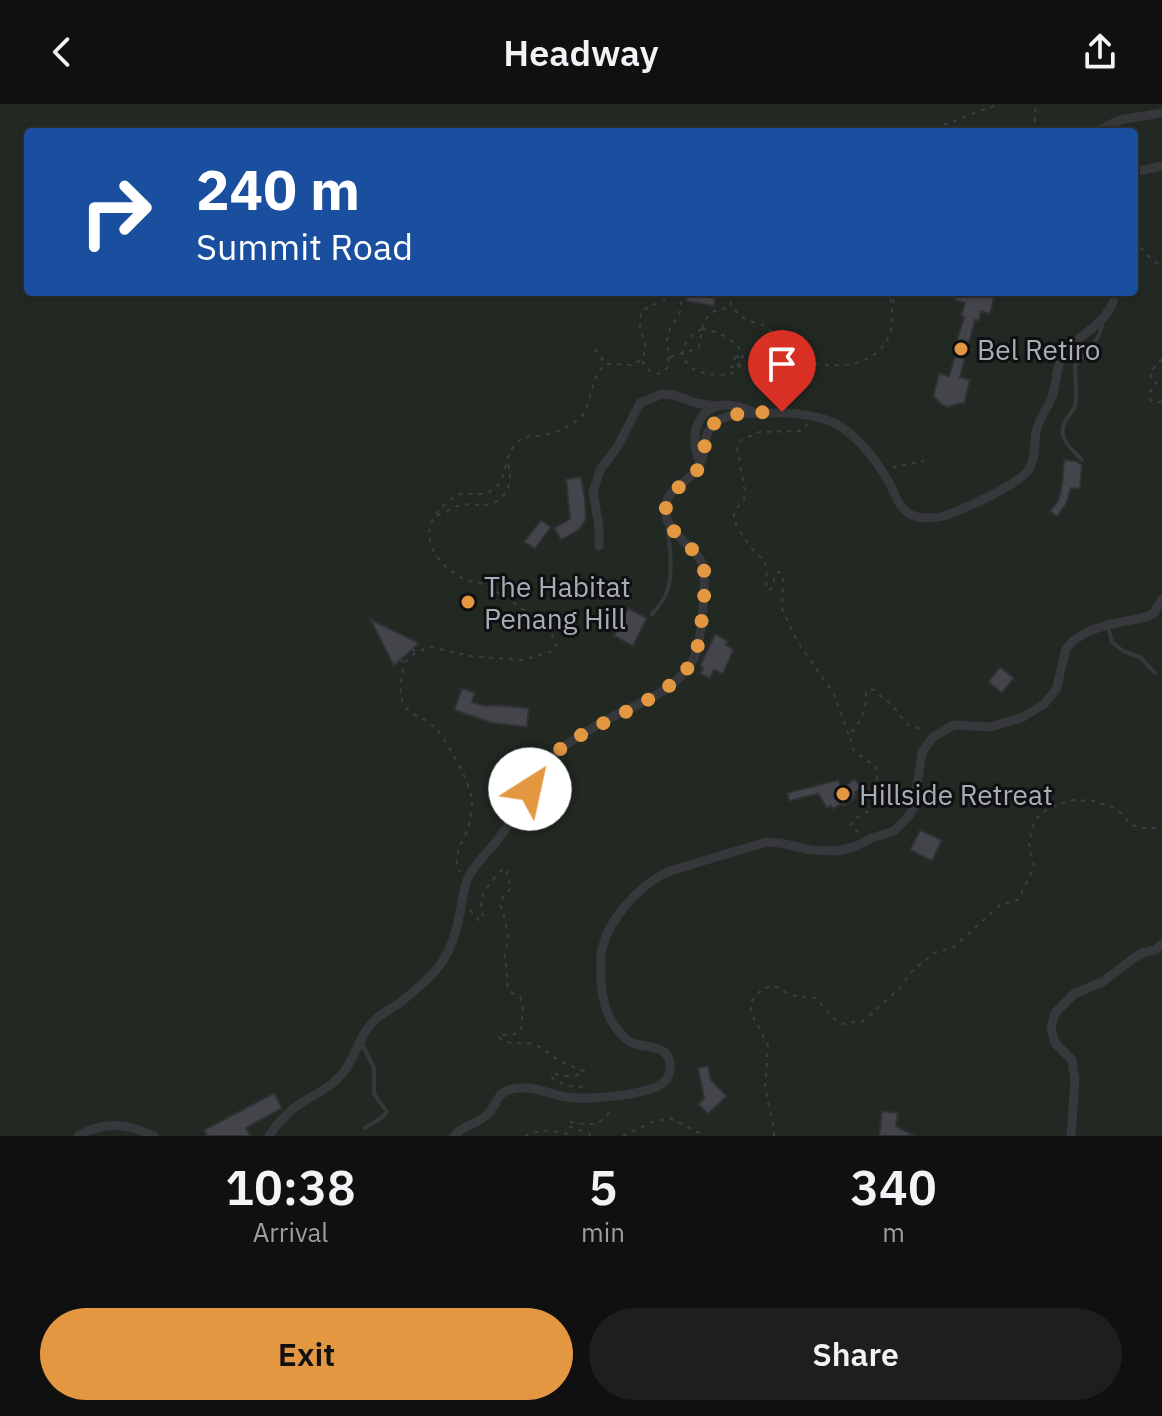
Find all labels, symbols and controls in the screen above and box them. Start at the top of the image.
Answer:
text: Headway [503,29,659,76]
icon: back [40,30,84,74]
icon: share [1078,30,1122,74]
text: 240 m [196,153,360,225]
icon: right [64,160,168,264]
text: Summit Road [196,223,413,270]
pin [748,330,816,412]
place label: Bel Retiro [977,331,1100,368]
marker: Bel Retiro [952,340,970,358]
icon: arrive [760,342,804,386]
place label: The Habitat Penang Hill [484,568,631,637]
marker: The Habitat Penang Hill [459,593,477,611]
position arrow [488,747,572,831]
place label: Hillside Retreat [859,776,1053,813]
marker: Hillside Retreat [834,785,852,803]
text: 10:38 [225,1156,356,1218]
text: 5 [589,1156,617,1218]
text: 340 [850,1156,937,1218]
text: Arrival [253,1215,328,1249]
text: min [581,1215,625,1249]
text: m [882,1215,905,1249]
button: Exit [40,1308,573,1400]
button: Share [589,1308,1122,1400]

